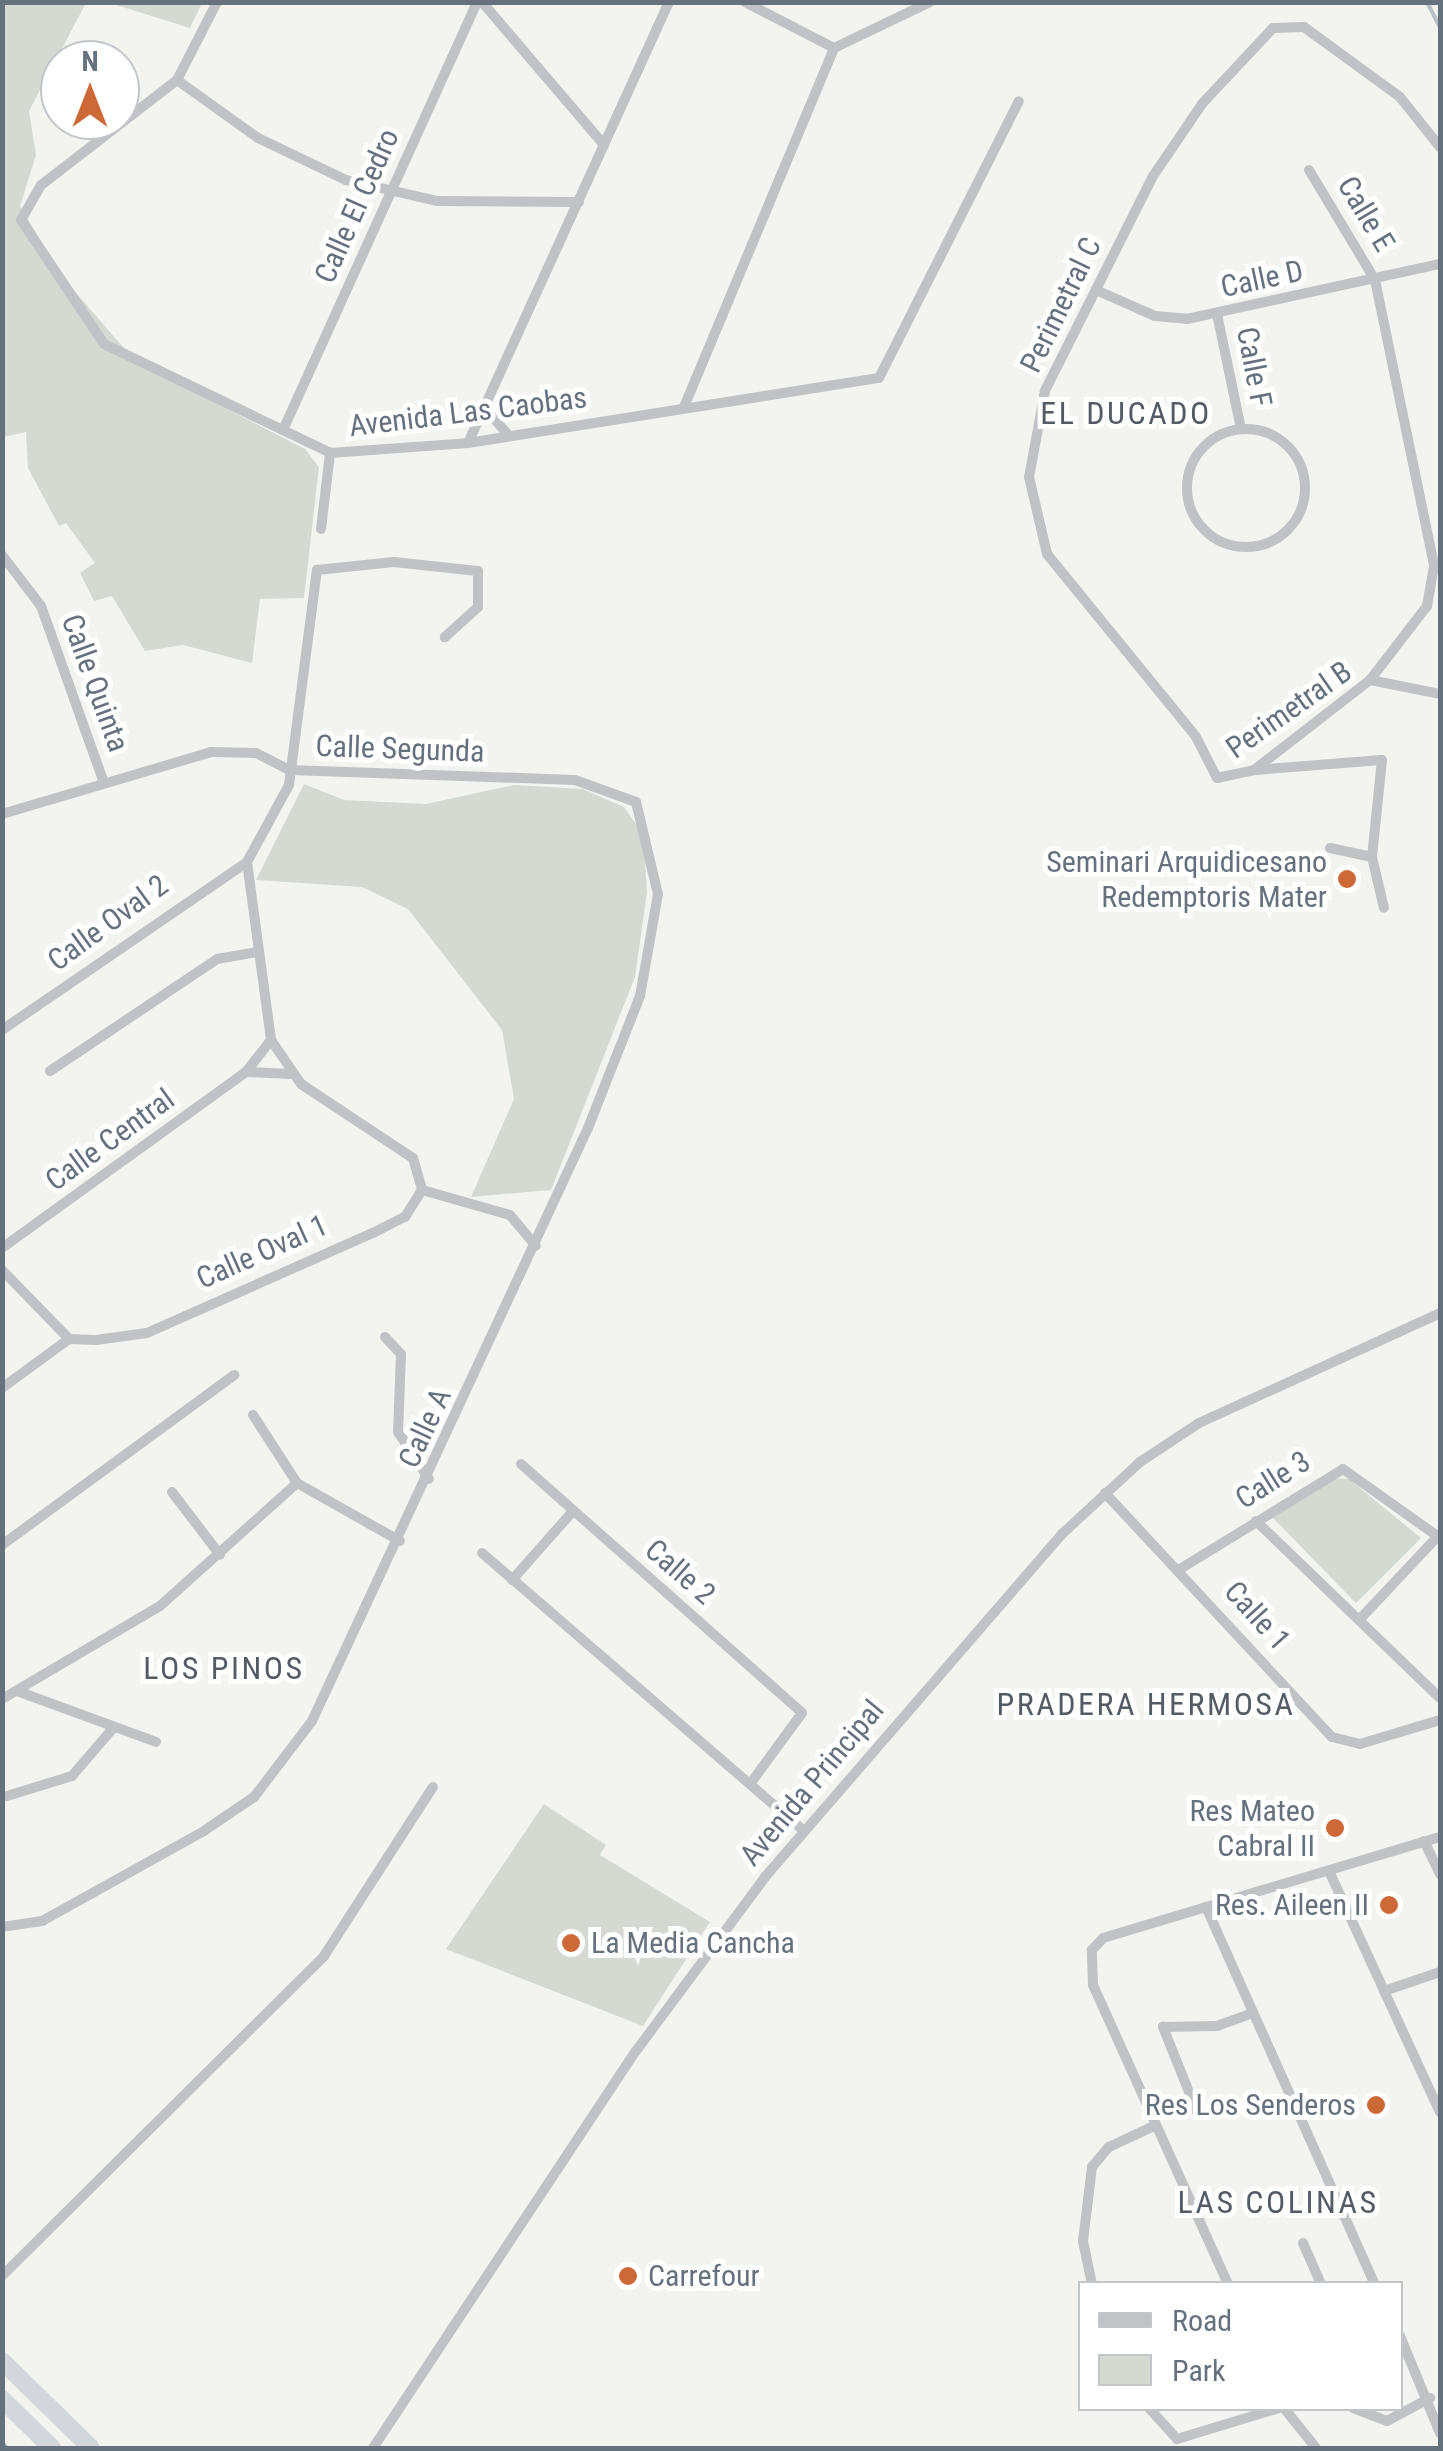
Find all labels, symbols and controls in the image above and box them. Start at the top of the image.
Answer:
north arrow [40,40,140,140]
text: N [81,45,99,78]
street label: Calle El Cedro [307,123,407,289]
street label: Calle E [1330,170,1402,258]
street label: Perimetral C [1013,232,1109,378]
street label: Calle D [1218,253,1306,305]
street label: Calle F [1229,324,1279,410]
street label: Avenida Las Caobas [347,380,589,444]
district label: EL DUCADO [1040,394,1212,432]
street label: Calle Quinta [54,610,136,756]
street label: Perimetral B [1219,654,1359,766]
street label: Calle Segunda [315,728,485,770]
place label: Seminari Arquidicesano Redemptoris Mater [1046,844,1327,914]
street label: Calle Oval 2 [41,867,175,979]
marker: Seminari Arquidicesano Redemptoris Mater [1336,868,1358,890]
street label: Calle Central [39,1081,181,1199]
street label: Calle Oval 1 [191,1207,333,1297]
street label: Calle A [391,1383,459,1473]
street label: Calle 3 [1229,1443,1317,1517]
street label: Calle 2 [638,1532,722,1612]
street label: Calle 1 [1217,1574,1297,1658]
district label: LOS PINOS [143,1649,305,1687]
district label: PRADERA HERMOSA [997,1685,1295,1723]
street label: Avenida Principal [732,1693,892,1873]
place label: Res Mateo Cabral II [1189,1793,1315,1864]
marker: Res Mateo Cabral II [1324,1817,1346,1839]
place label: Res. Aileen II [1215,1887,1369,1923]
marker: Res. Aileen II [1378,1894,1400,1916]
place label: La Media Cancha [591,1925,795,1961]
marker: La Media Cancha [560,1932,582,1954]
place label: Res Los Senderos [1145,2087,1356,2123]
marker: Res Los Senderos [1365,2094,1387,2116]
district label: LAS COLINAS [1177,2183,1379,2221]
place label: Carrefour [648,2258,760,2294]
marker: Carrefour [617,2265,639,2287]
legend [1078,2281,1403,2411]
text: Road [1172,2303,1232,2338]
text: Park [1172,2353,1226,2388]

